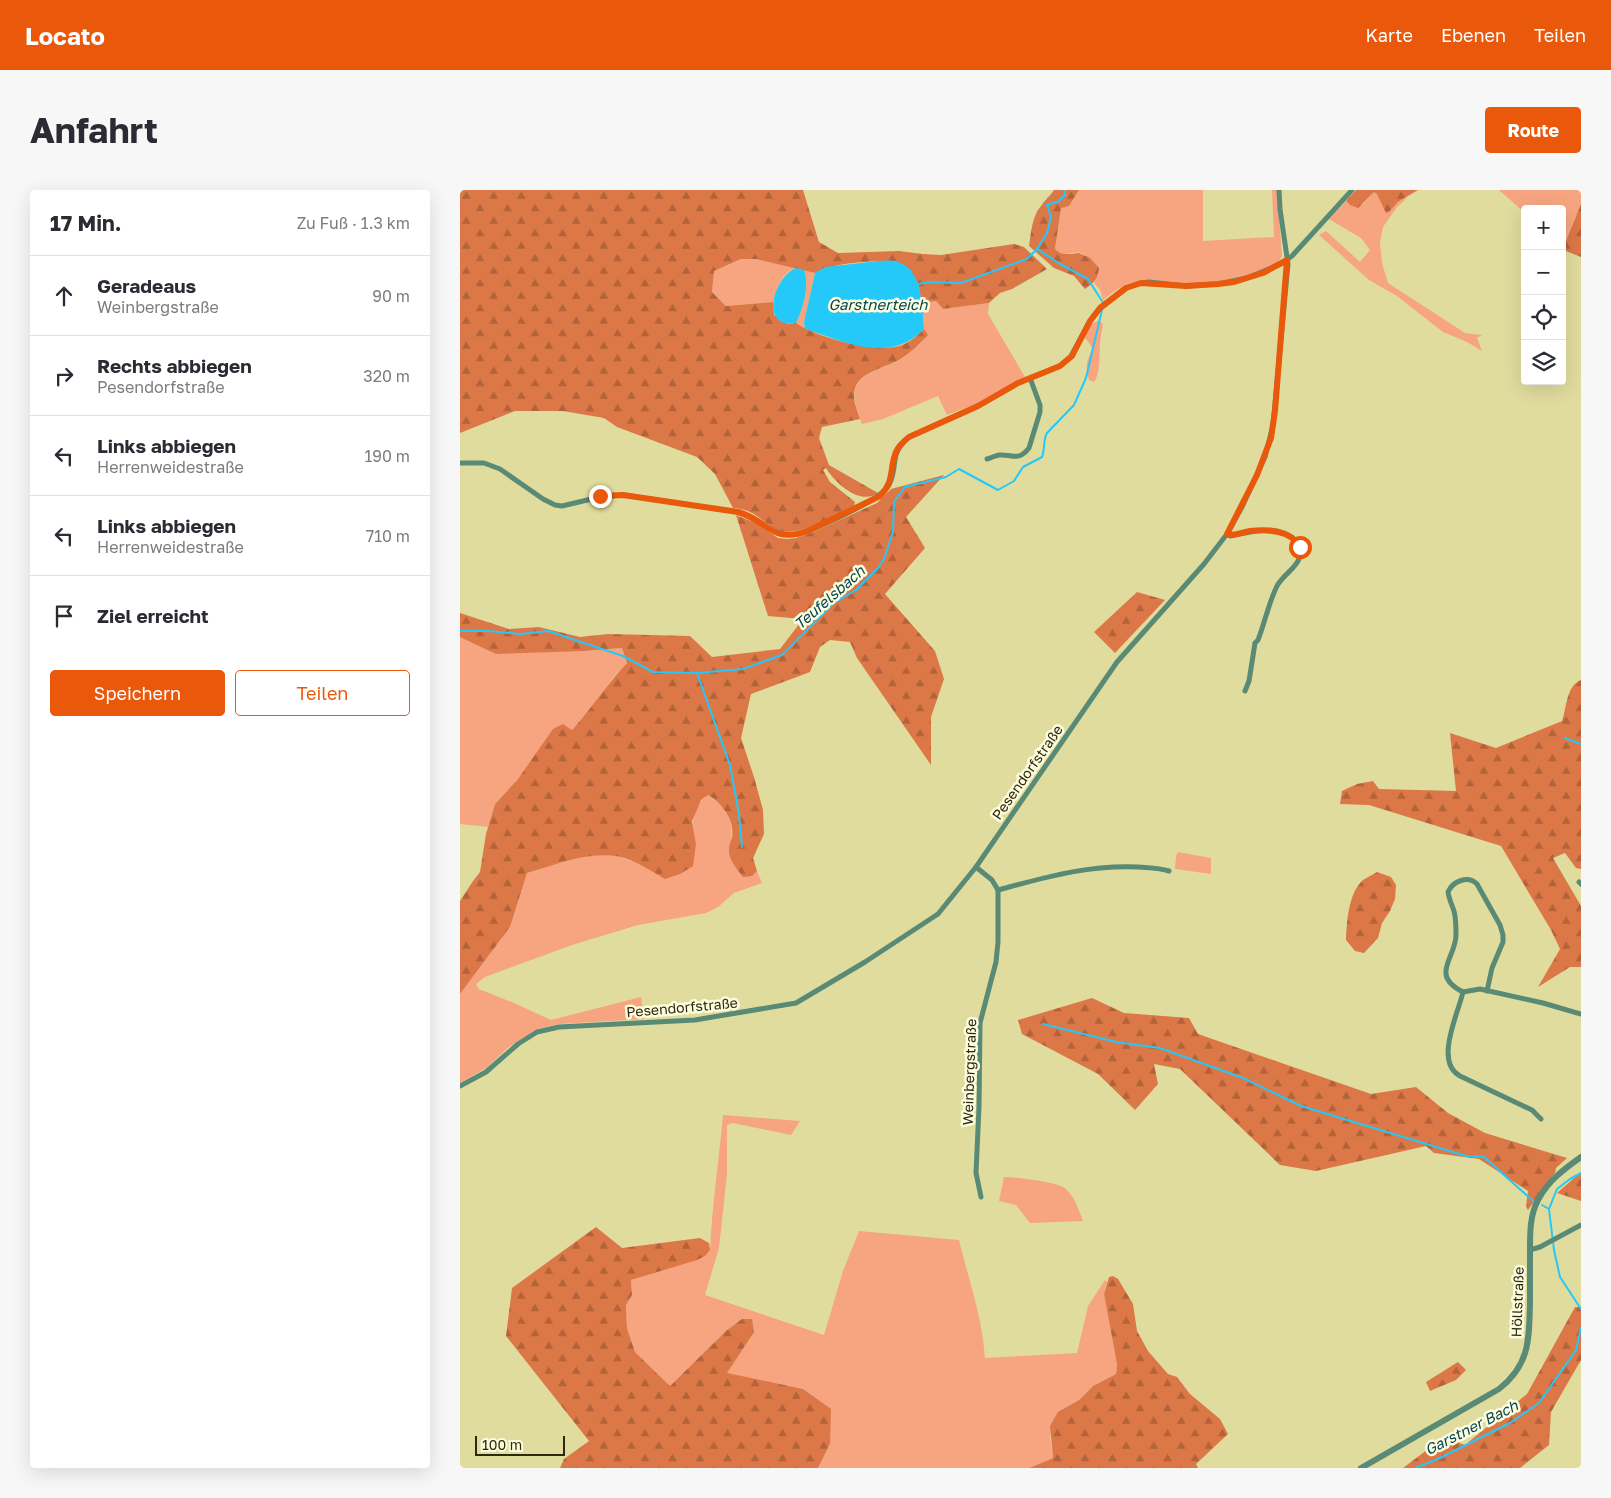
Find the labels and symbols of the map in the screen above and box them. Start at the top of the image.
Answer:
water label: Garstnerteich [828,295,928,313]
route end [589,485,612,508]
route start [1289,536,1312,559]
water label: Teufelsbach [790,561,869,633]
street label: Pesendorfstraße [988,721,1066,823]
street label: Pesendorfstraße [626,994,738,1020]
street label: Weinbergstraße [959,1018,979,1126]
street label: Höllstraße [1507,1266,1527,1338]
water label: Garstner Bach [1421,1395,1521,1458]
scale bar [475,1433,565,1456]

